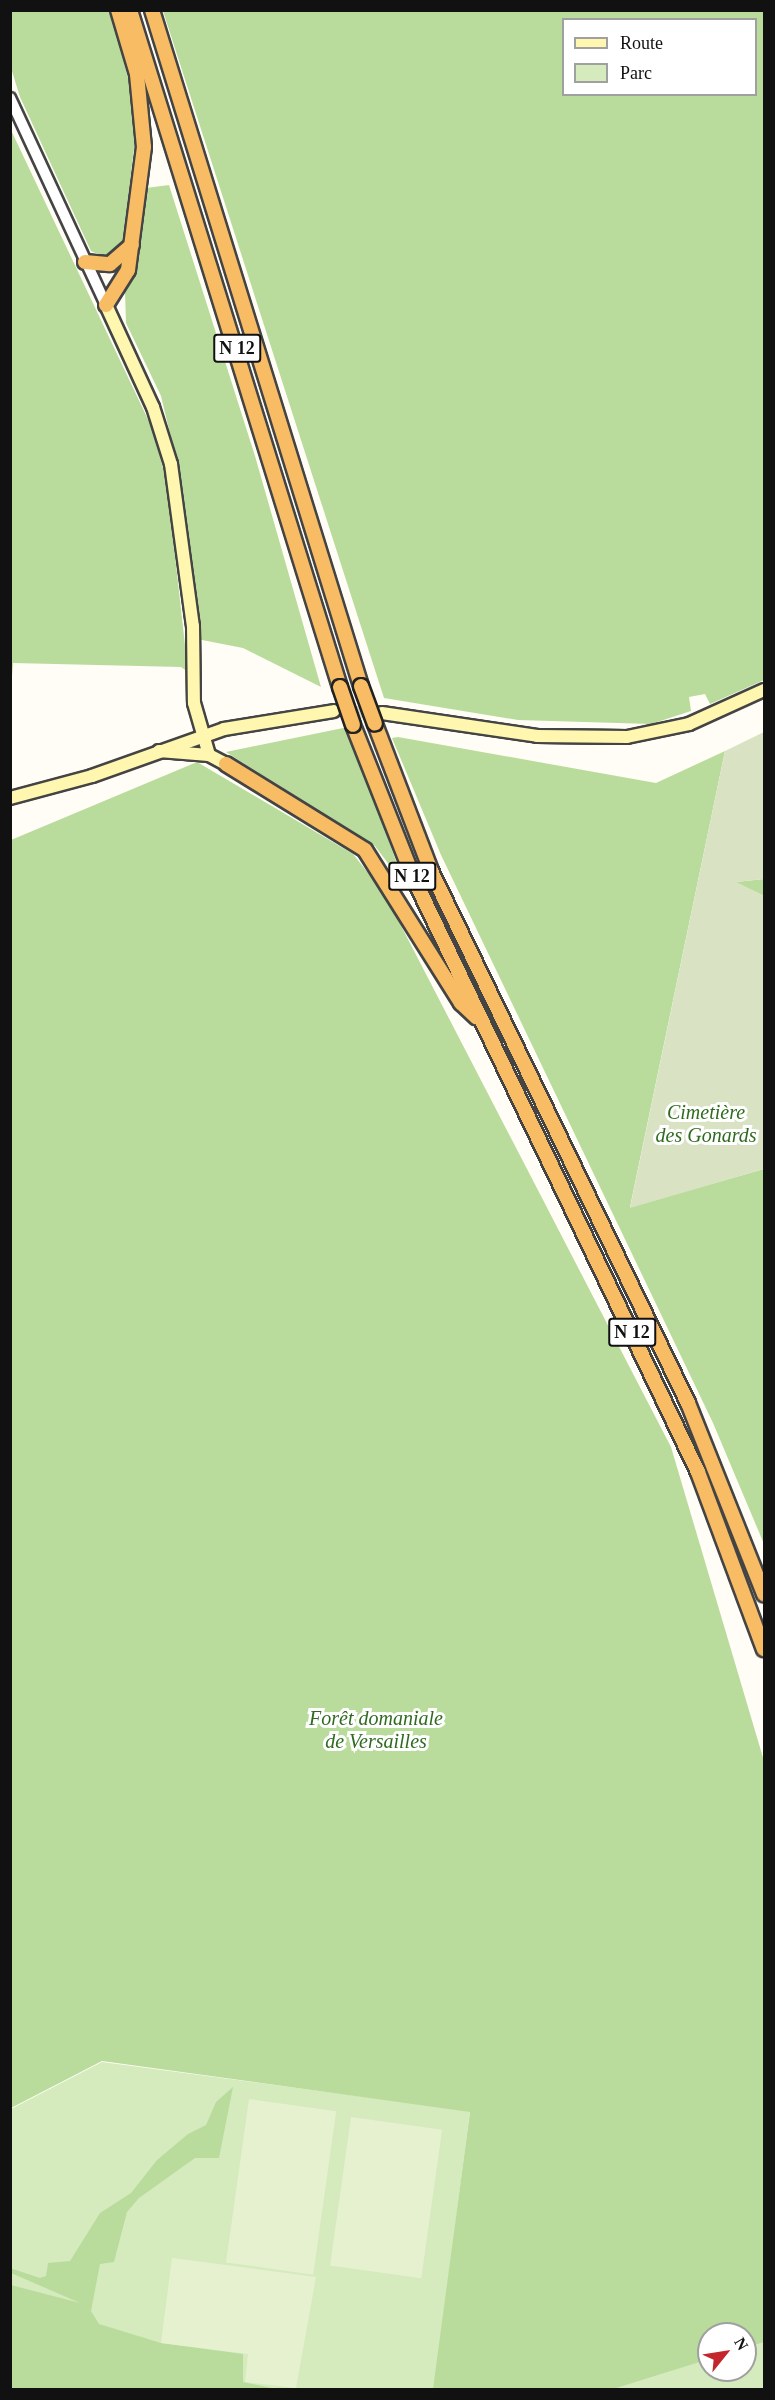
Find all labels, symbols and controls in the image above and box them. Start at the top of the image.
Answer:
legend [562,18,757,96]
text: Route [620,33,663,53]
text: Parc [620,63,652,83]
road number: N 12 [213,333,261,363]
road number: N 12 [388,861,436,891]
park label: Cimetière des Gonards [656,1100,756,1147]
road number: N 12 [608,1317,656,1347]
park label: Forêt domaniale de Versailles [309,1706,443,1753]
north arrow [697,2322,757,2382]
text: N [731,2334,752,2353]

